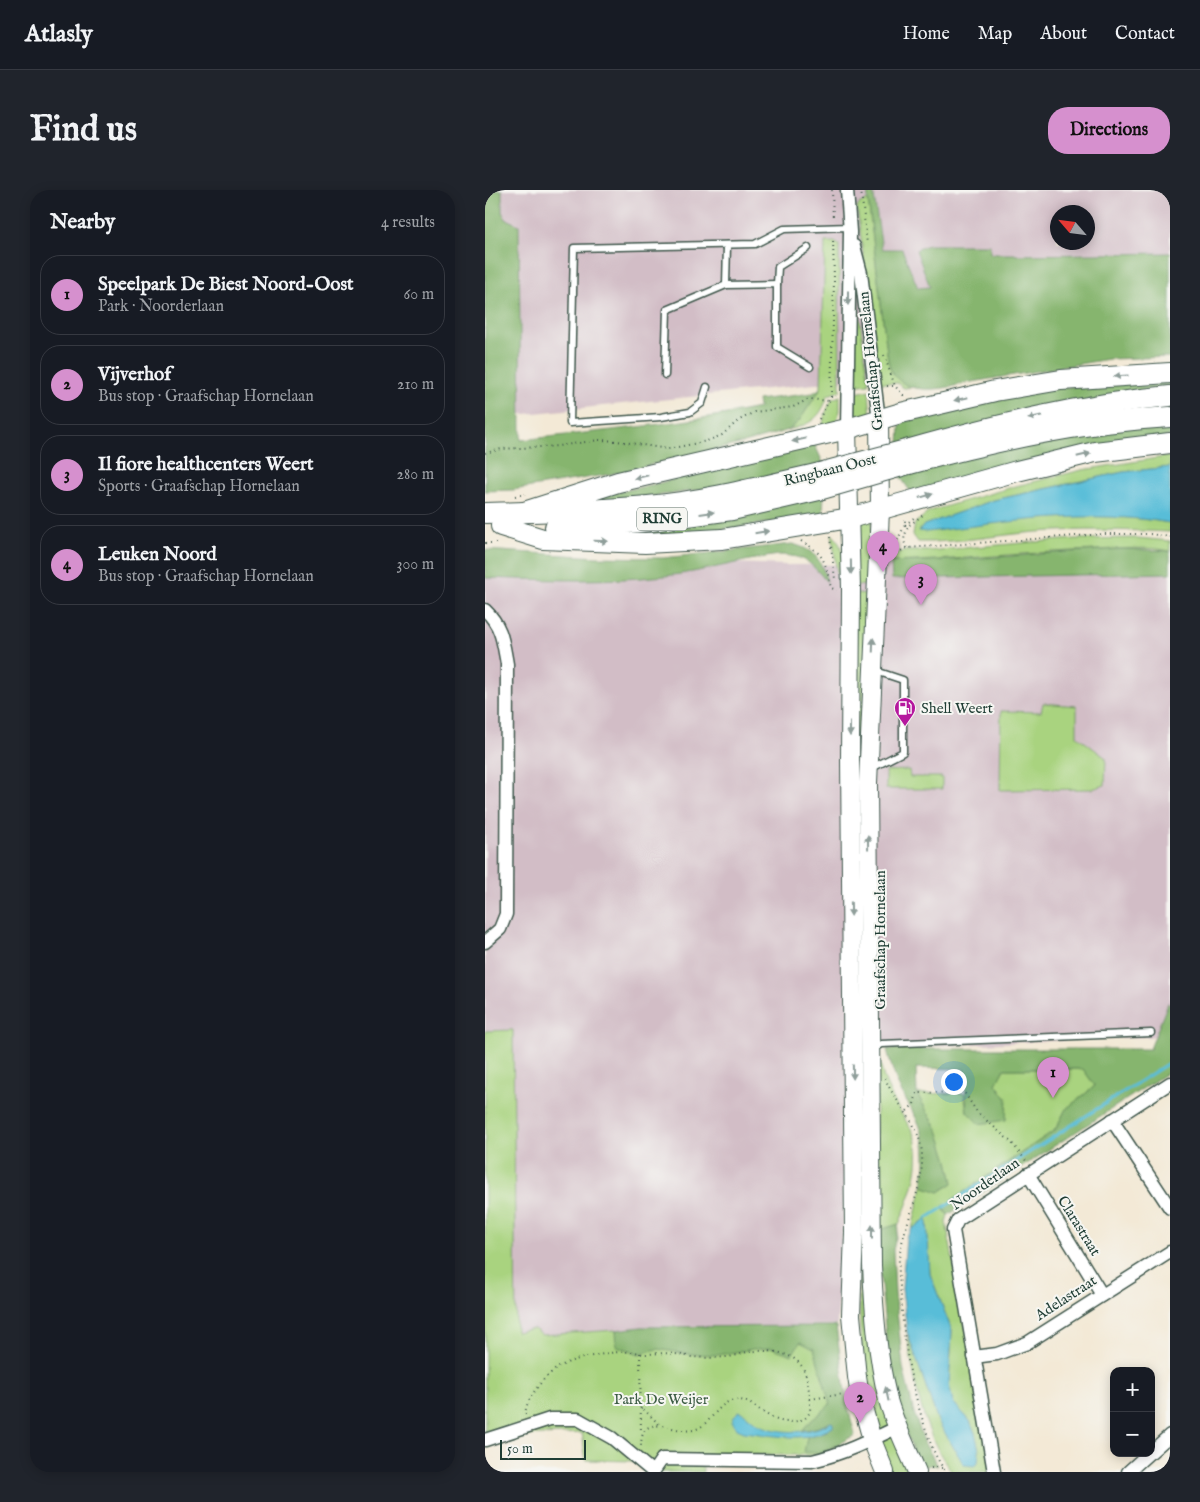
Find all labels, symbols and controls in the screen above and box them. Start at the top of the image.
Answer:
text: Atlasly [25,19,93,50]
text: Home [903,23,950,46]
text: Map [978,23,1012,46]
text: About [1040,23,1087,46]
text: Contact [1115,23,1175,46]
button: Directions [1048,107,1170,154]
text: Find us [30,108,137,153]
north arrow [1050,205,1095,250]
text: Nearby [50,209,115,236]
text: 4 results [381,213,435,233]
text: Speelpark De Biest Noord-Oost [98,273,354,297]
text: 1 [64,285,70,305]
text: 60 m [404,285,434,305]
one-way arrow [844,290,852,306]
street label: Graafschap Hornelaan [854,291,888,431]
text: Park · Noorderlaan [98,297,224,317]
text: Vijverhof [98,363,171,387]
one-way arrow [1113,372,1129,380]
text: 2 [63,375,71,395]
text: 210 m [397,375,434,395]
text: Bus stop · Graafschap Hornelaan [98,387,314,407]
one-way arrow [953,395,968,403]
one-way arrow [1028,413,1043,421]
one-way arrow [792,436,807,444]
street label: Ringbaan Oost [782,449,878,491]
one-way arrow [1076,451,1091,459]
text: Il fiore healthcenters Weert [98,453,314,477]
text: 3 [64,465,70,485]
text: 280 m [397,465,434,485]
one-way arrow [634,473,649,481]
text: Sports · Graafschap Hornelaan [98,477,300,497]
one-way arrow [919,492,934,500]
road number: RING [637,508,687,530]
one-way arrow [699,509,715,517]
one-way arrow [755,528,771,536]
pin: 4 [867,531,899,572]
one-way arrow [593,538,609,546]
text: Leuken Noord [98,543,217,567]
text: 4 [63,555,71,575]
text: 300 m [396,555,434,575]
one-way arrow [847,559,855,575]
pin: 3 [905,564,937,605]
text: Bus stop · Graafschap Hornelaan [98,567,314,587]
one-way arrow [870,637,878,653]
fuel station icon: Shell Weert [893,696,917,727]
place label: Shell Weert [921,699,993,718]
one-way arrow [846,722,854,738]
one-way arrow [864,834,872,850]
street label: Graafschap Hornelaan [871,870,890,1010]
one-way arrow [847,902,855,918]
pin: 1 [1037,1057,1069,1098]
one-way arrow [849,1064,857,1080]
your location [941,1069,967,1095]
street label: Noorderlaan [947,1153,1023,1215]
street label: Clarastraat [1053,1192,1105,1260]
one-way arrow [868,1224,876,1240]
street label: Adelastraat [1031,1271,1100,1325]
map controls [1110,1367,1155,1457]
button: + [1110,1367,1155,1412]
pin: 2 [844,1382,876,1423]
one-way arrow [883,1386,891,1401]
park label: Park De Weijer [614,1390,709,1409]
button: − [1110,1412,1155,1457]
scale bar [500,1437,586,1460]
text: 50 m [507,1440,533,1458]

